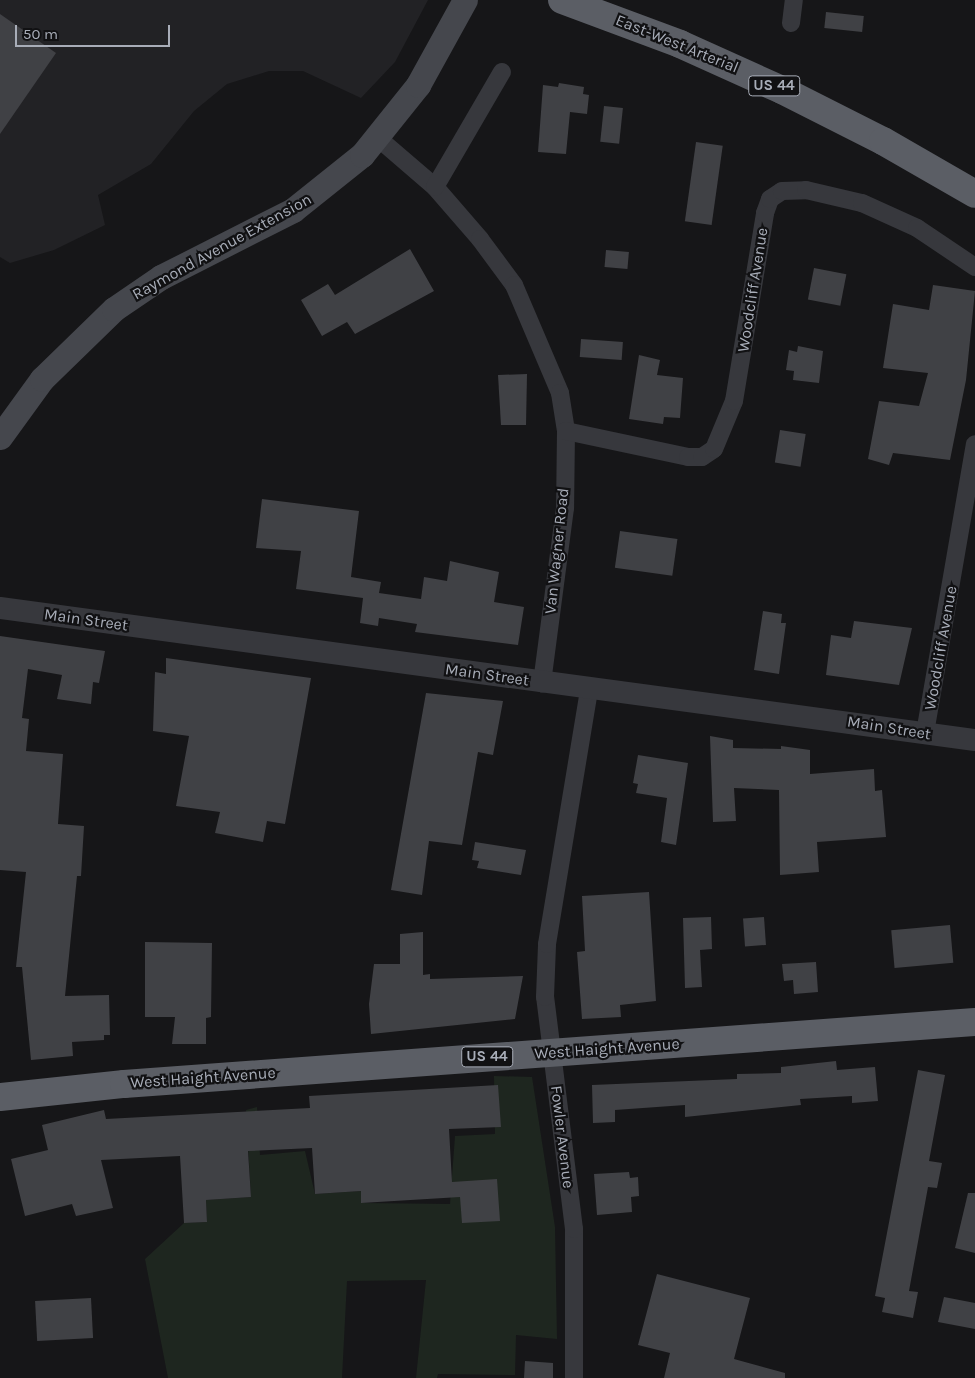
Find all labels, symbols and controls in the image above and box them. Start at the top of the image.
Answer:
street label: East-West Arterial [613,11,741,77]
scale bar [18,15,172,47]
text: 50 m [23,25,58,43]
road number: US 44 [748,74,800,98]
street label: Raymond Avenue Extension [129,190,315,304]
street label: Woodcliff Avenue [734,226,772,354]
street label: Van Wagner Road [541,487,573,615]
street label: Woodcliff Avenue [921,584,961,712]
street label: Main Street [43,605,129,635]
street label: Main Street [444,660,530,690]
street label: Main Street [846,712,932,744]
street label: West Haight Avenue [534,1034,680,1064]
road number: US 44 [461,1044,513,1070]
street label: West Haight Avenue [130,1063,276,1093]
street label: Fowler Avenue [546,1085,578,1189]

